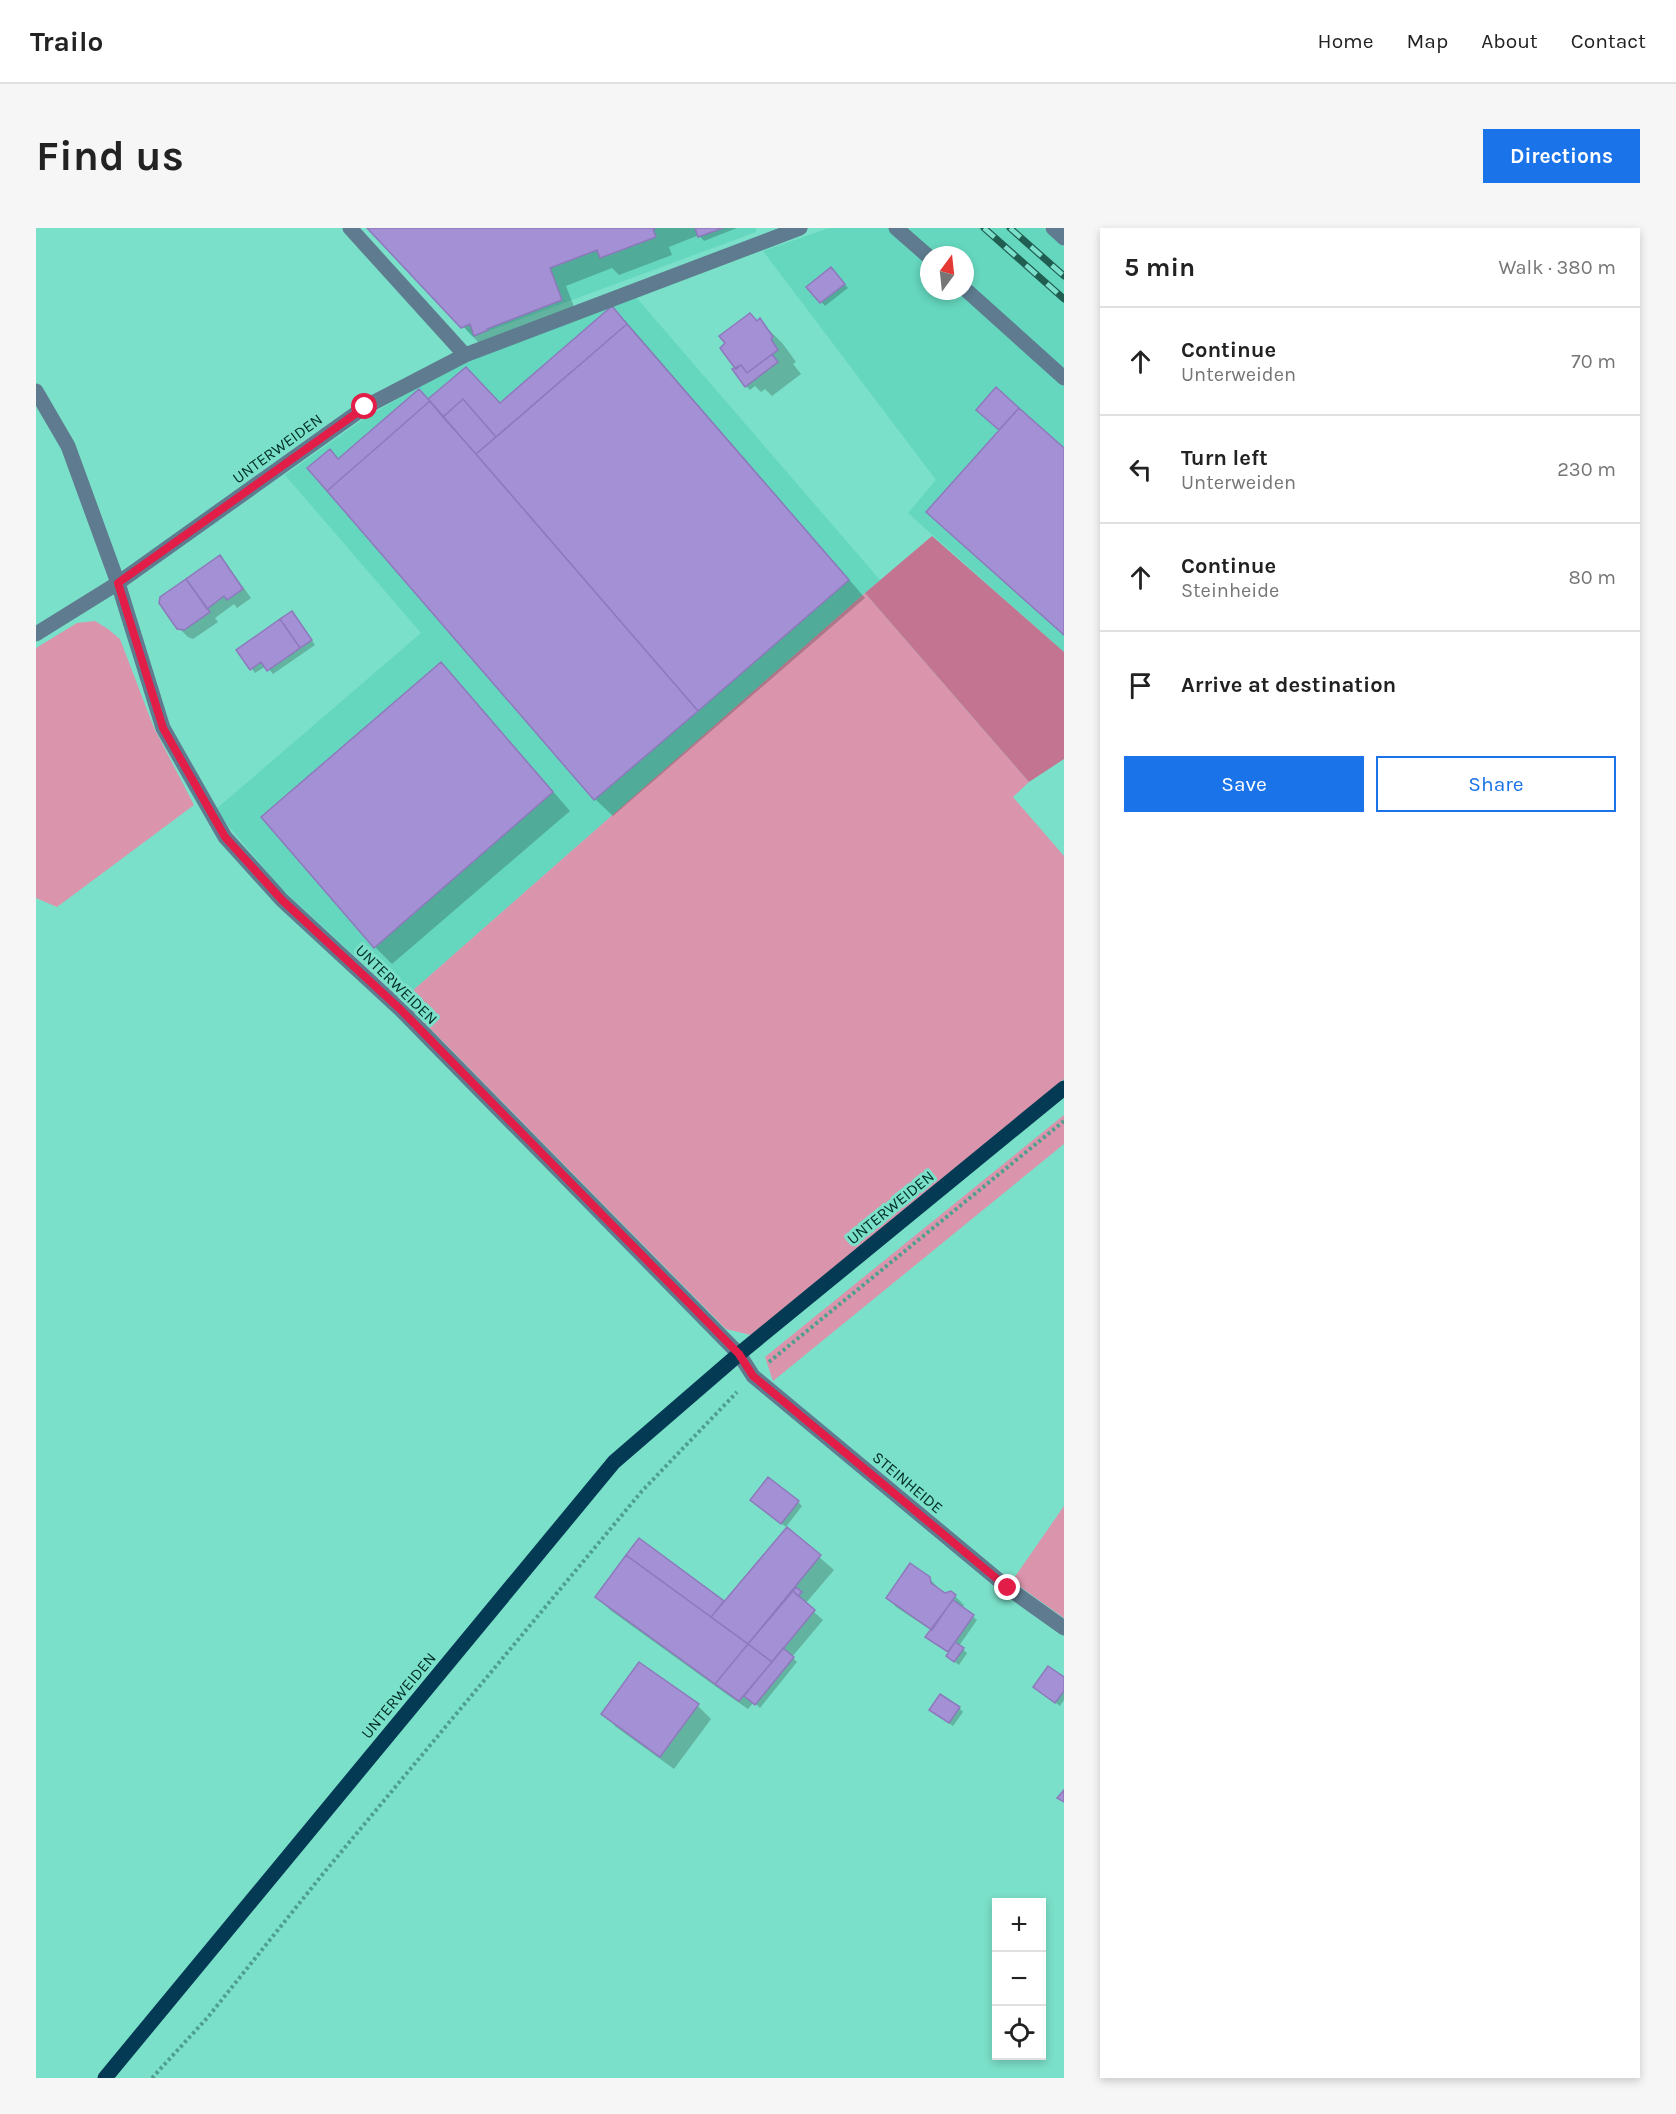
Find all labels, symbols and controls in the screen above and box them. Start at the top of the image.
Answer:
text: Trailo [30,25,103,58]
text: Home [1318,29,1374,53]
text: Map [1407,29,1448,53]
text: About [1481,29,1538,53]
text: Contact [1571,29,1646,53]
button: Directions [1483,129,1640,183]
text: Find us [36,131,184,181]
north arrow [920,246,974,300]
text: 5 min [1124,252,1195,283]
text: Walk · 380 m [1498,256,1616,279]
text: Continue [1181,337,1276,363]
icon: ahead [1124,345,1157,378]
text: 70 m [1571,350,1616,373]
text: Unterweiden [1181,363,1296,386]
route start [351,393,377,419]
street label: UNTERWEIDEN [229,409,326,487]
text: Turn left [1181,445,1268,471]
icon: left [1124,453,1157,486]
text: 230 m [1557,458,1616,481]
text: Unterweiden [1181,471,1296,494]
text: Continue [1181,553,1276,579]
icon: ahead [1124,561,1157,594]
text: 80 m [1568,566,1616,589]
text: Steinheide [1181,579,1279,602]
icon: arrive [1124,669,1157,702]
text: Arrive at destination [1181,672,1396,698]
button: Save [1124,756,1364,812]
button: Share [1376,756,1616,812]
street label: UNTERWEIDEN [352,941,442,1028]
street label: UNTERWEIDEN [843,1167,938,1248]
street label: STEINHEIDE [869,1448,947,1517]
route end [994,1574,1020,1600]
street label: UNTERWEIDEN [357,1648,440,1742]
map controls [992,1898,1046,2060]
button: + [992,1898,1046,1952]
button: − [992,1952,1046,2006]
button: locate [992,2006,1046,2060]

